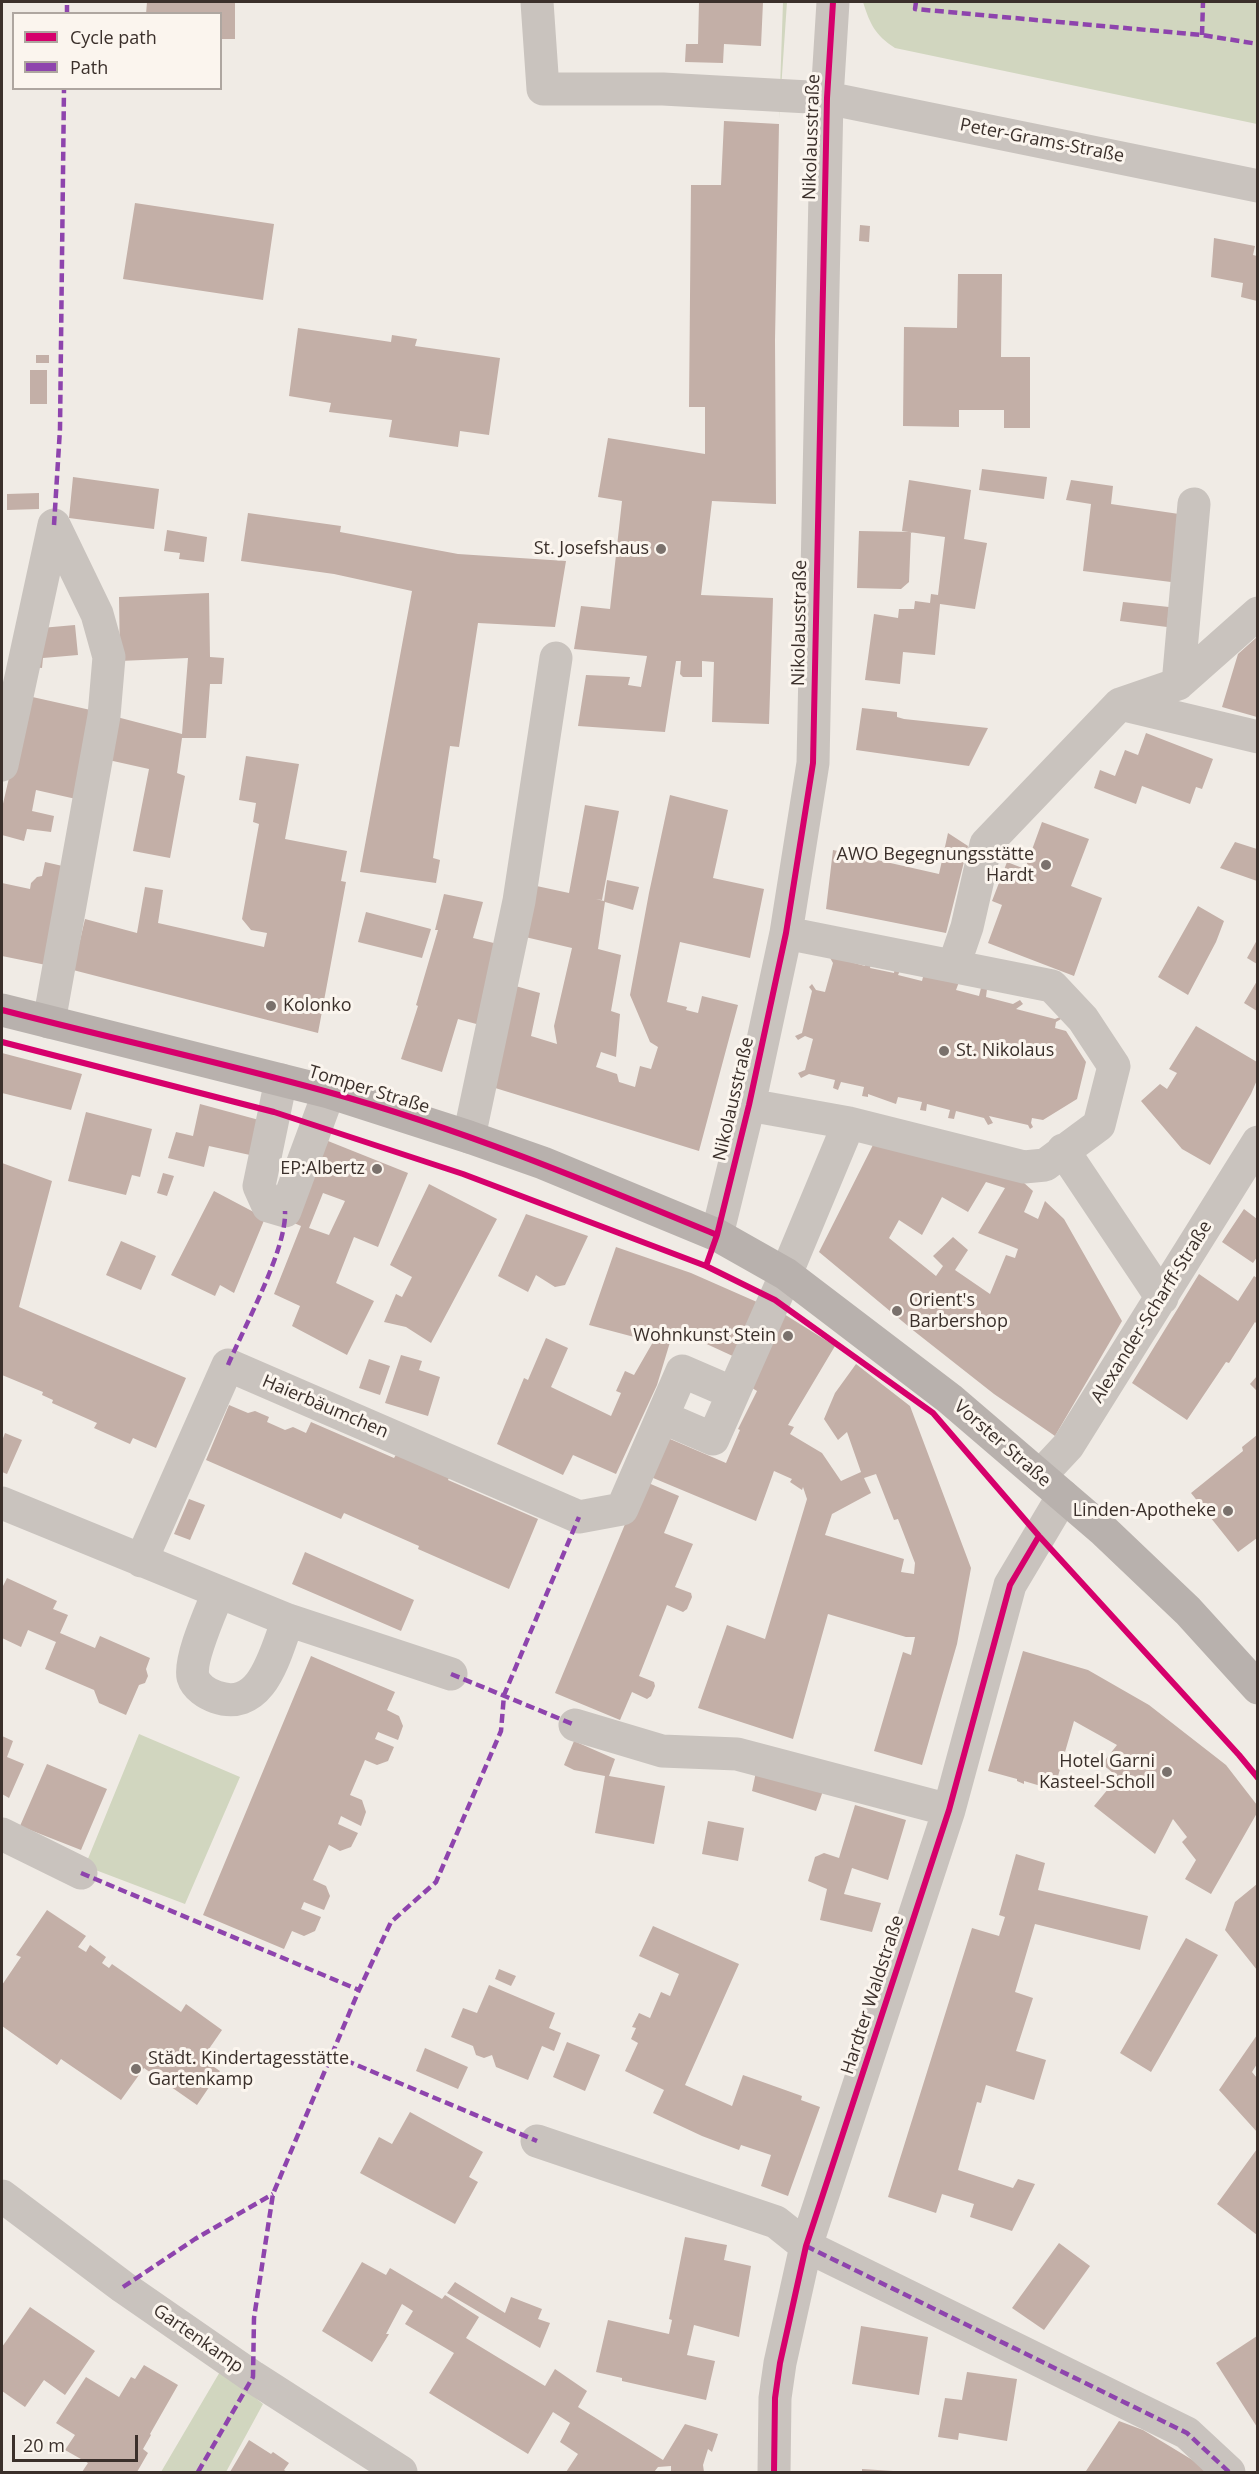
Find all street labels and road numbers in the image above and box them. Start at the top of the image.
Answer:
street label: Nikolausstraße [799,74,825,200]
street label: Peter-Grams-Straße [958,114,1126,168]
street label: Nikolausstraße [788,560,812,686]
street label: Nikolausstraße [709,1035,759,1163]
street label: Tomper Straße [306,1061,432,1119]
street label: Alexander-Scharff-Straße [1087,1217,1217,1407]
street label: Haierbäumchen [259,1371,391,1443]
street label: Vorster Straße [949,1396,1055,1492]
street label: Hardter Waldstraße [837,1913,909,2077]
street label: Gartenkamp [149,2300,247,2378]

